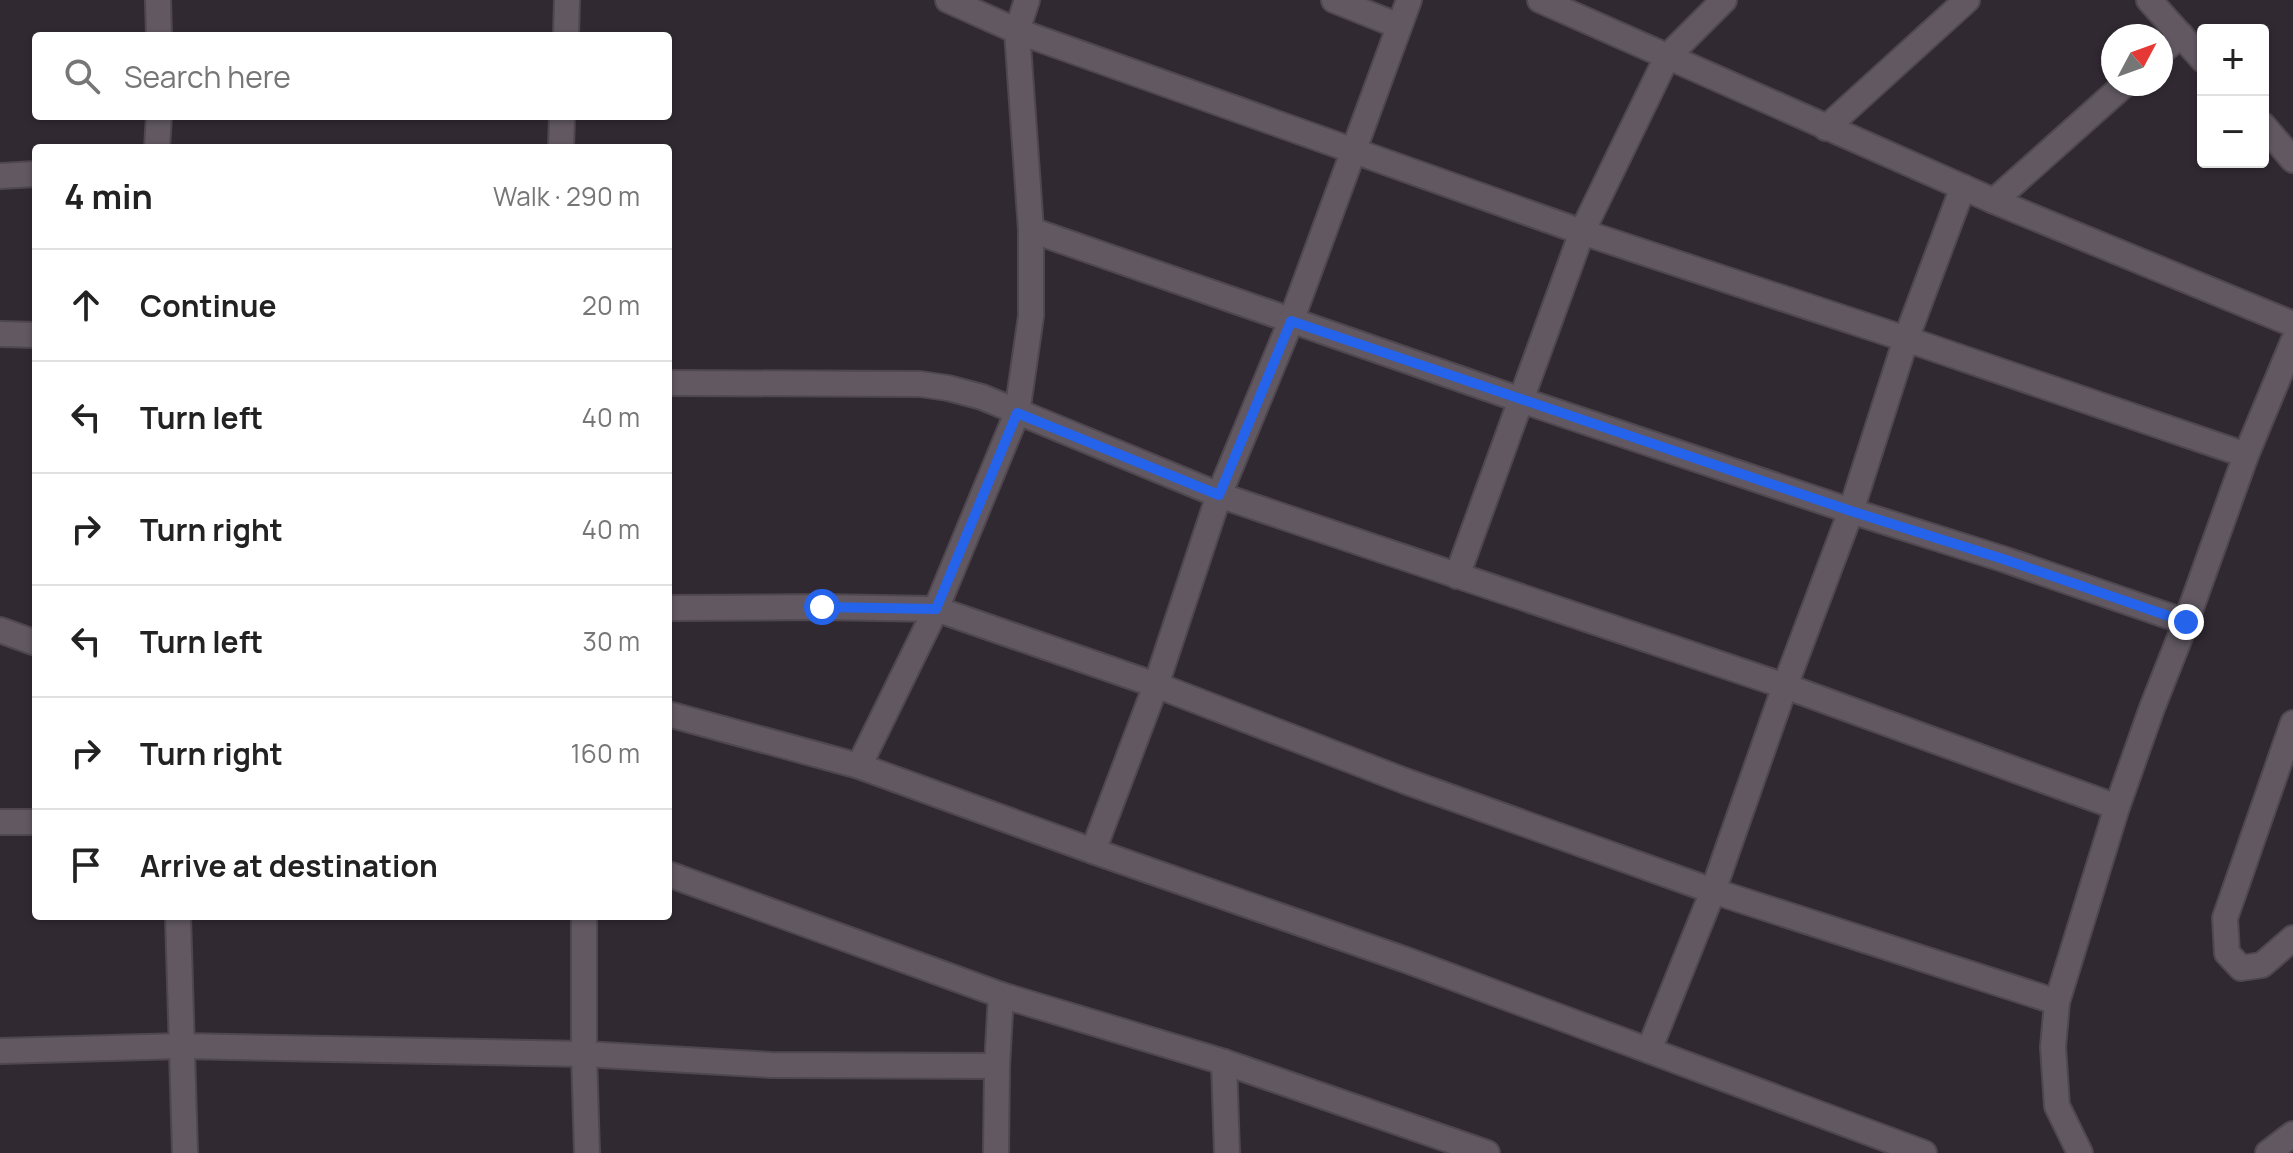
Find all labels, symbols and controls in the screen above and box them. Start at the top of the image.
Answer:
north arrow [2101,24,2173,96]
map controls [2197,24,2269,168]
button: + [2197,24,2269,96]
search box [32,32,672,120]
icon: search [60,54,104,98]
text: Search here [124,56,291,97]
button: − [2197,96,2269,168]
text: 4 min [64,173,153,219]
text: Walk · 290 m [493,178,640,214]
icon: ahead [64,283,108,327]
text: Continue [140,285,276,326]
text: 20 m [582,287,640,323]
icon: left [64,395,108,439]
text: Turn left [140,397,263,438]
text: 40 m [582,399,640,435]
icon: right [64,507,108,551]
text: Turn right [140,509,283,550]
text: 40 m [582,511,640,547]
route start [804,589,840,625]
route end [2168,604,2204,640]
icon: left [64,619,108,663]
text: Turn left [140,621,263,662]
text: 30 m [583,623,640,659]
icon: right [64,731,108,775]
text: Turn right [140,733,283,774]
text: 160 m [571,735,640,771]
icon: arrive [64,843,108,887]
text: Arrive at destination [140,845,438,886]

